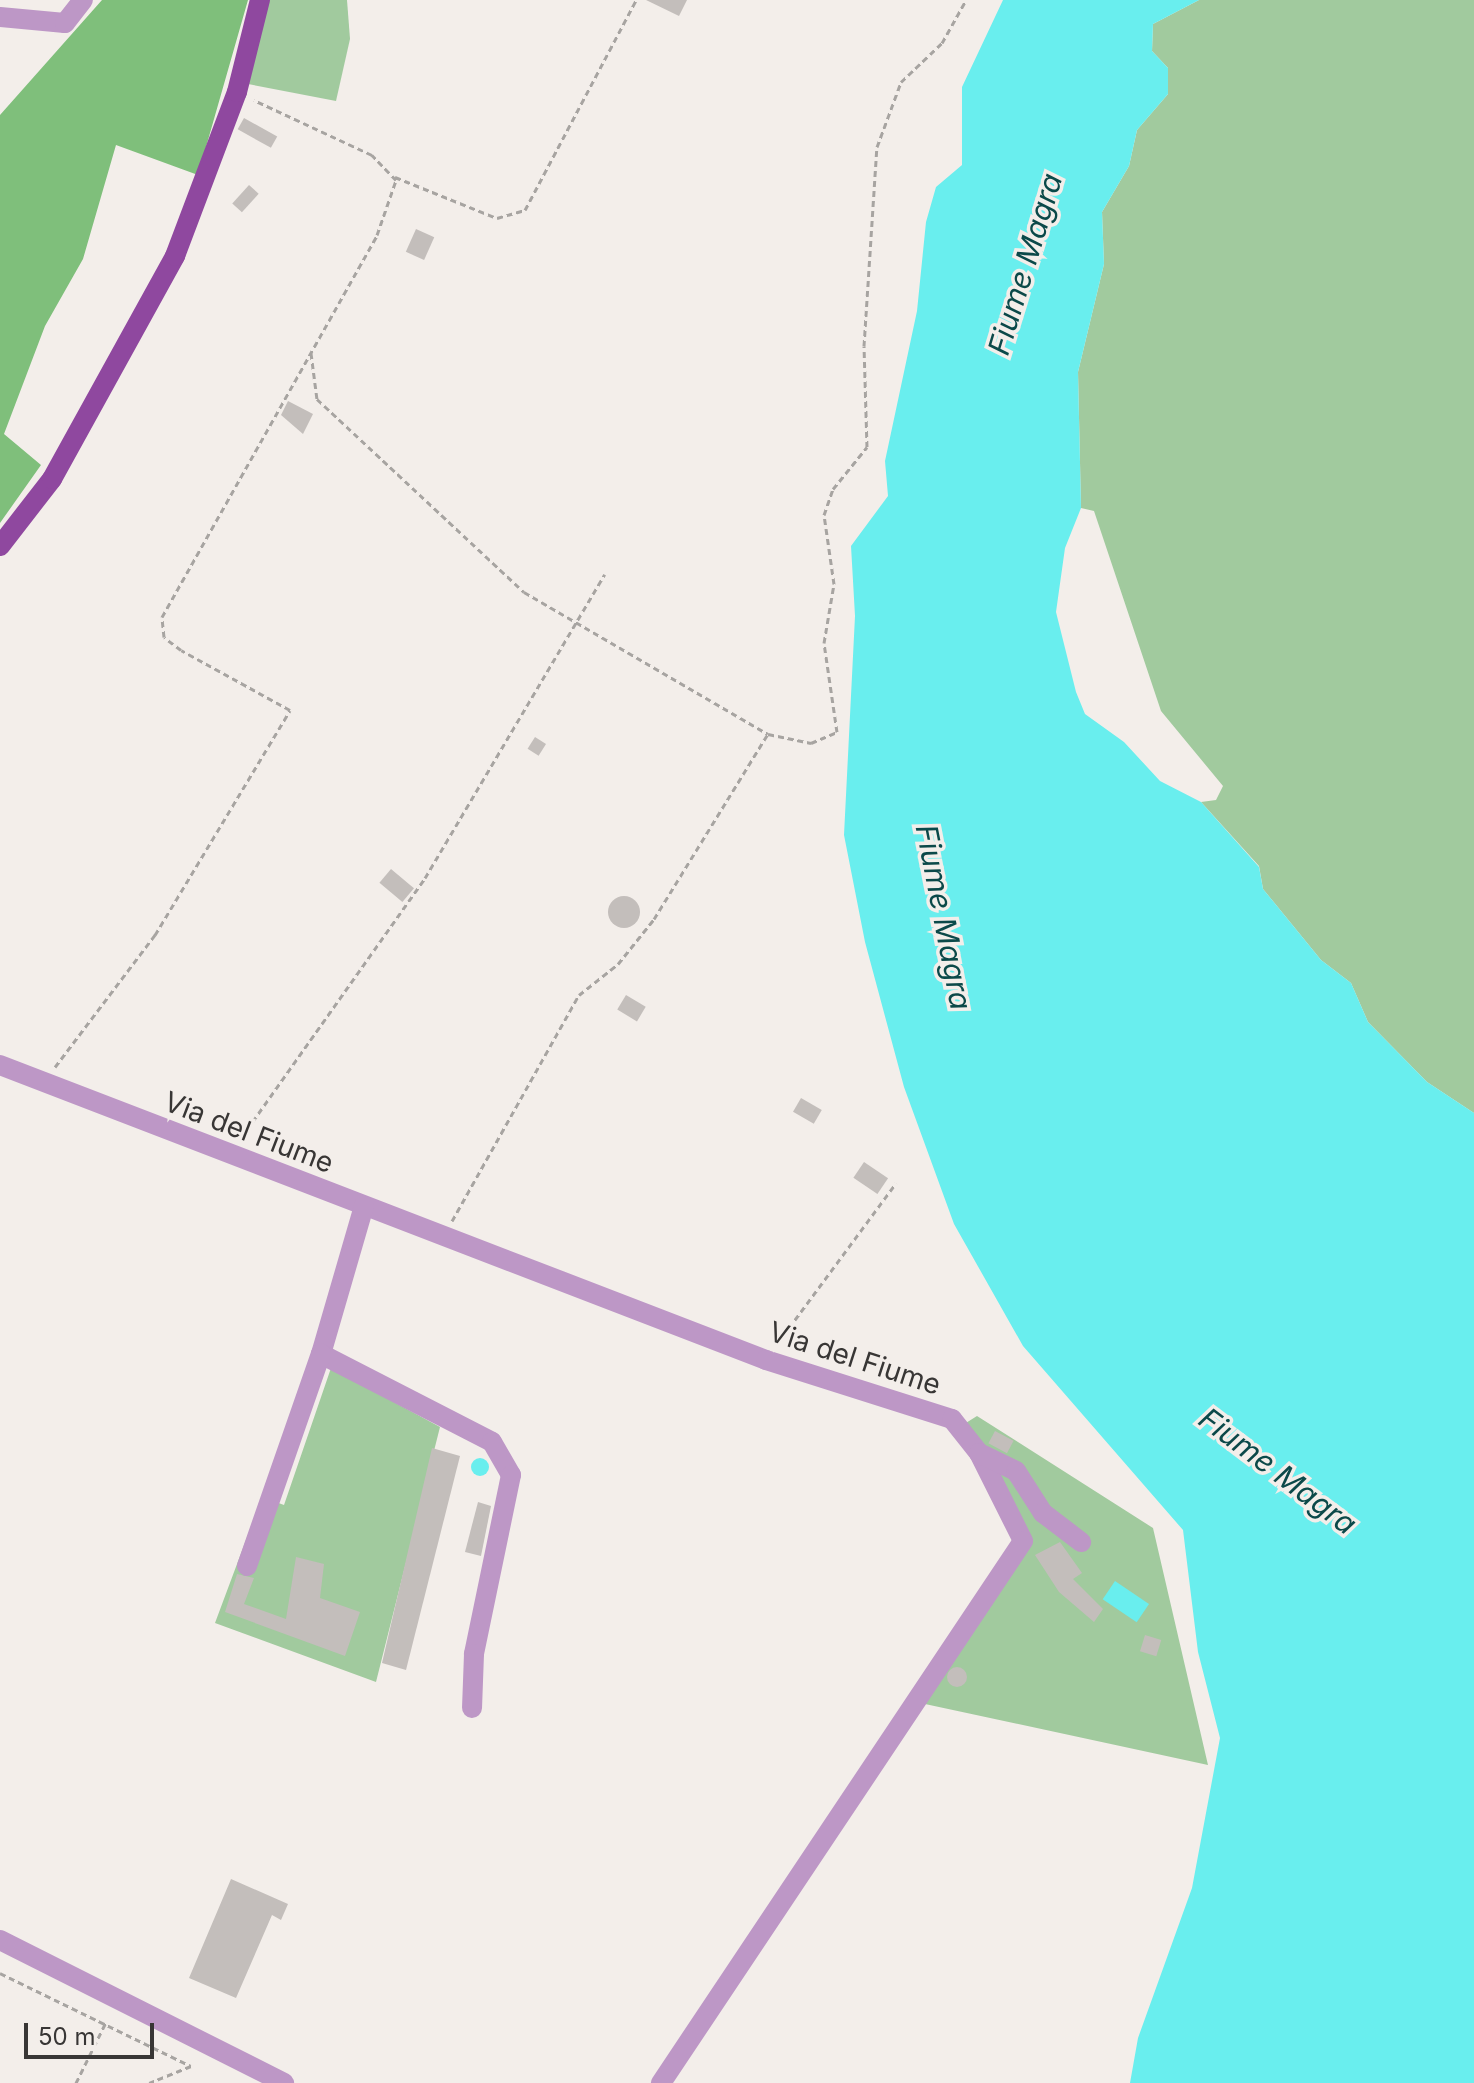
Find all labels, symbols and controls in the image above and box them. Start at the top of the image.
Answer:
water label: Fiume Magra [980,169,1070,359]
water label: Fiume Magra [908,821,980,1013]
street label: Via del Fiume [160,1084,338,1180]
street label: Via del Fiume [765,1314,945,1402]
water label: Fiume Magra [1192,1400,1364,1542]
scale bar [28,2007,158,2057]
text: 50 m [38,2022,96,2051]

